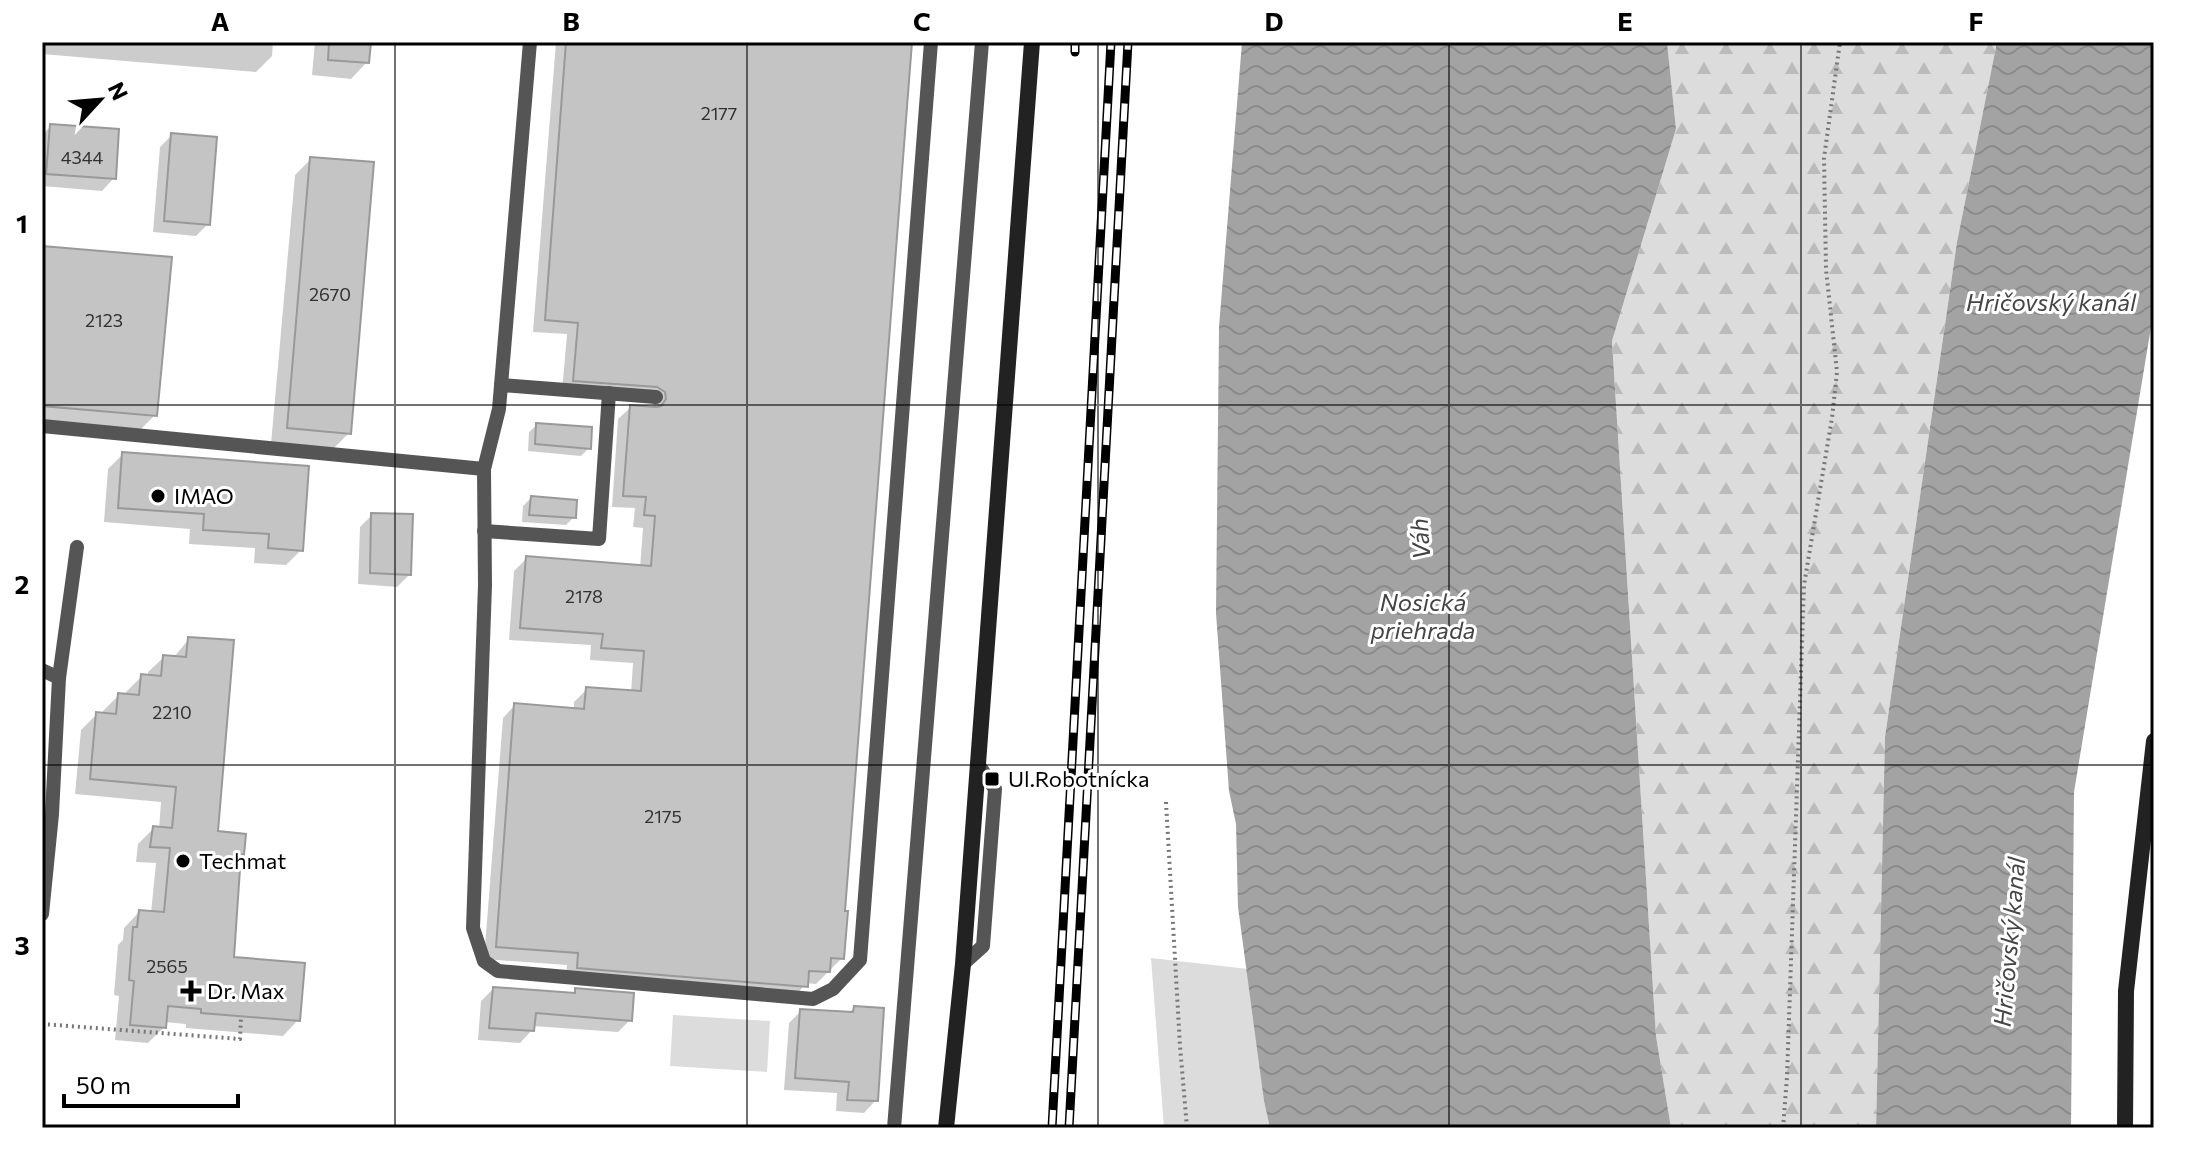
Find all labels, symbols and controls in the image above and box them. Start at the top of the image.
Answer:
text: A [211,5,230,36]
text: B [562,5,580,36]
text: C [913,5,931,36]
text: D [1264,5,1284,36]
text: E [1617,5,1633,36]
text: F [1968,5,1984,36]
north arrow [60,60,140,140]
text: N [103,78,134,104]
house number: 2177 [701,102,737,124]
house number: 4344 [61,146,104,168]
text: 1 [16,207,28,238]
house number: 2670 [309,283,351,305]
water label: Hričovský kanál [1966,287,2137,316]
house number: 2123 [85,309,123,331]
place label: IMAO [174,482,234,509]
marker: IMAO [149,487,167,505]
water label: Váh [1404,517,1435,561]
text: 2 [15,568,29,599]
house number: 2178 [565,585,603,607]
water label: Nosická priehrada [1370,587,1475,644]
house number: 2210 [152,701,192,723]
place label: Ul.Robotnícka [1008,765,1150,792]
marker: Ul.Robotnícka [983,770,1001,788]
house number: 2175 [644,805,682,827]
place label: Techmat [199,847,286,874]
marker: Techmat [174,852,192,870]
water label: Hričovský kanál [1987,855,2030,1028]
text: 3 [14,929,30,960]
house number: 2565 [146,955,188,977]
place label: Dr. Max [207,977,285,1004]
marker: Dr. Max [182,982,200,1000]
scale bar [64,1058,238,1108]
text: 50 m [76,1070,131,1099]

